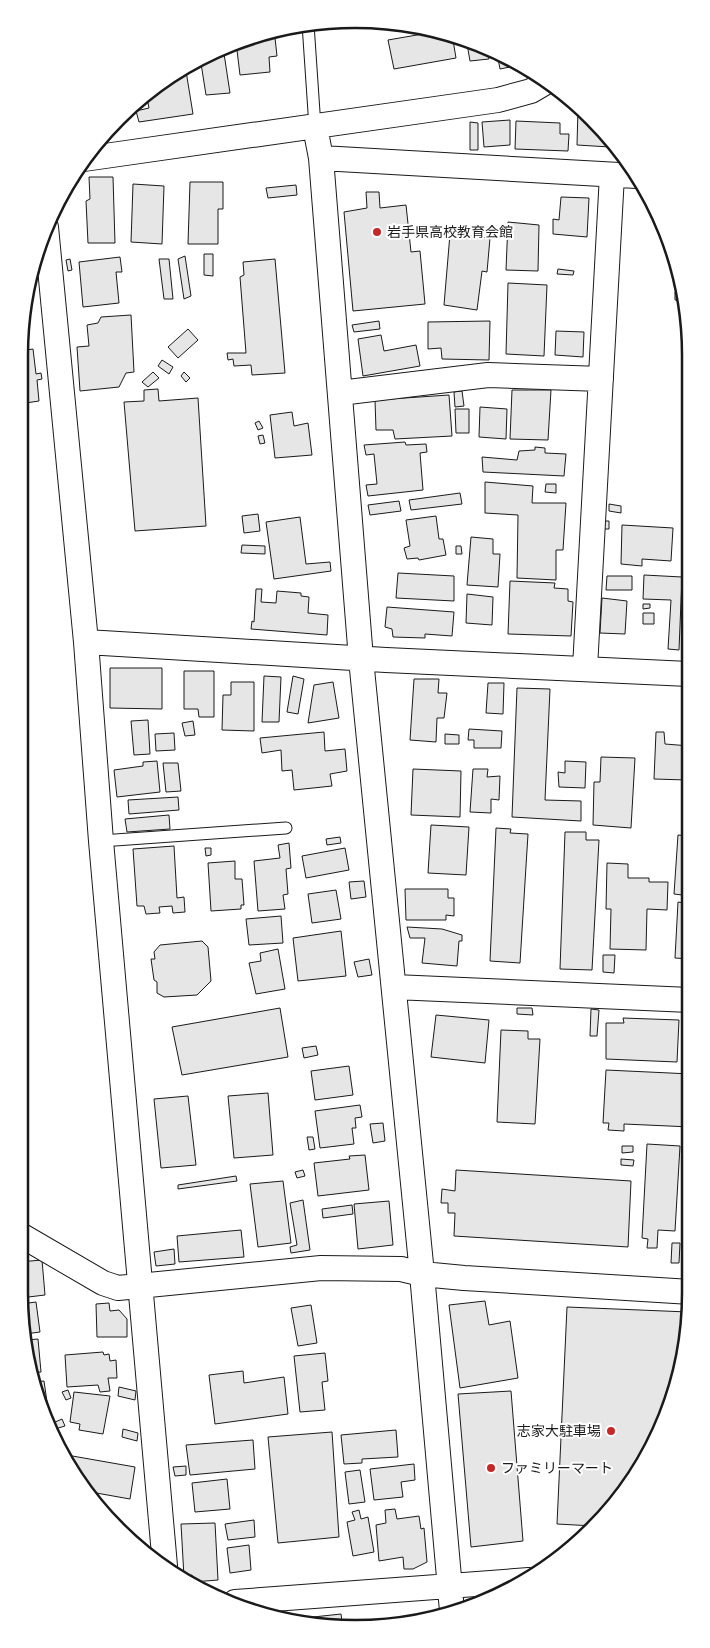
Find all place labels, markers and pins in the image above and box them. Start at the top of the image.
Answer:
place label: 岩手県高校教育会館 [387,223,513,241]
marker: 岩手県高校教育会館 [371,226,383,238]
place label: 志家大駐車場 [517,1422,601,1440]
marker: 志家大駐車場 [605,1425,617,1437]
place label: ファミリーマート [501,1459,613,1477]
marker: ファミリーマート [485,1462,497,1474]

